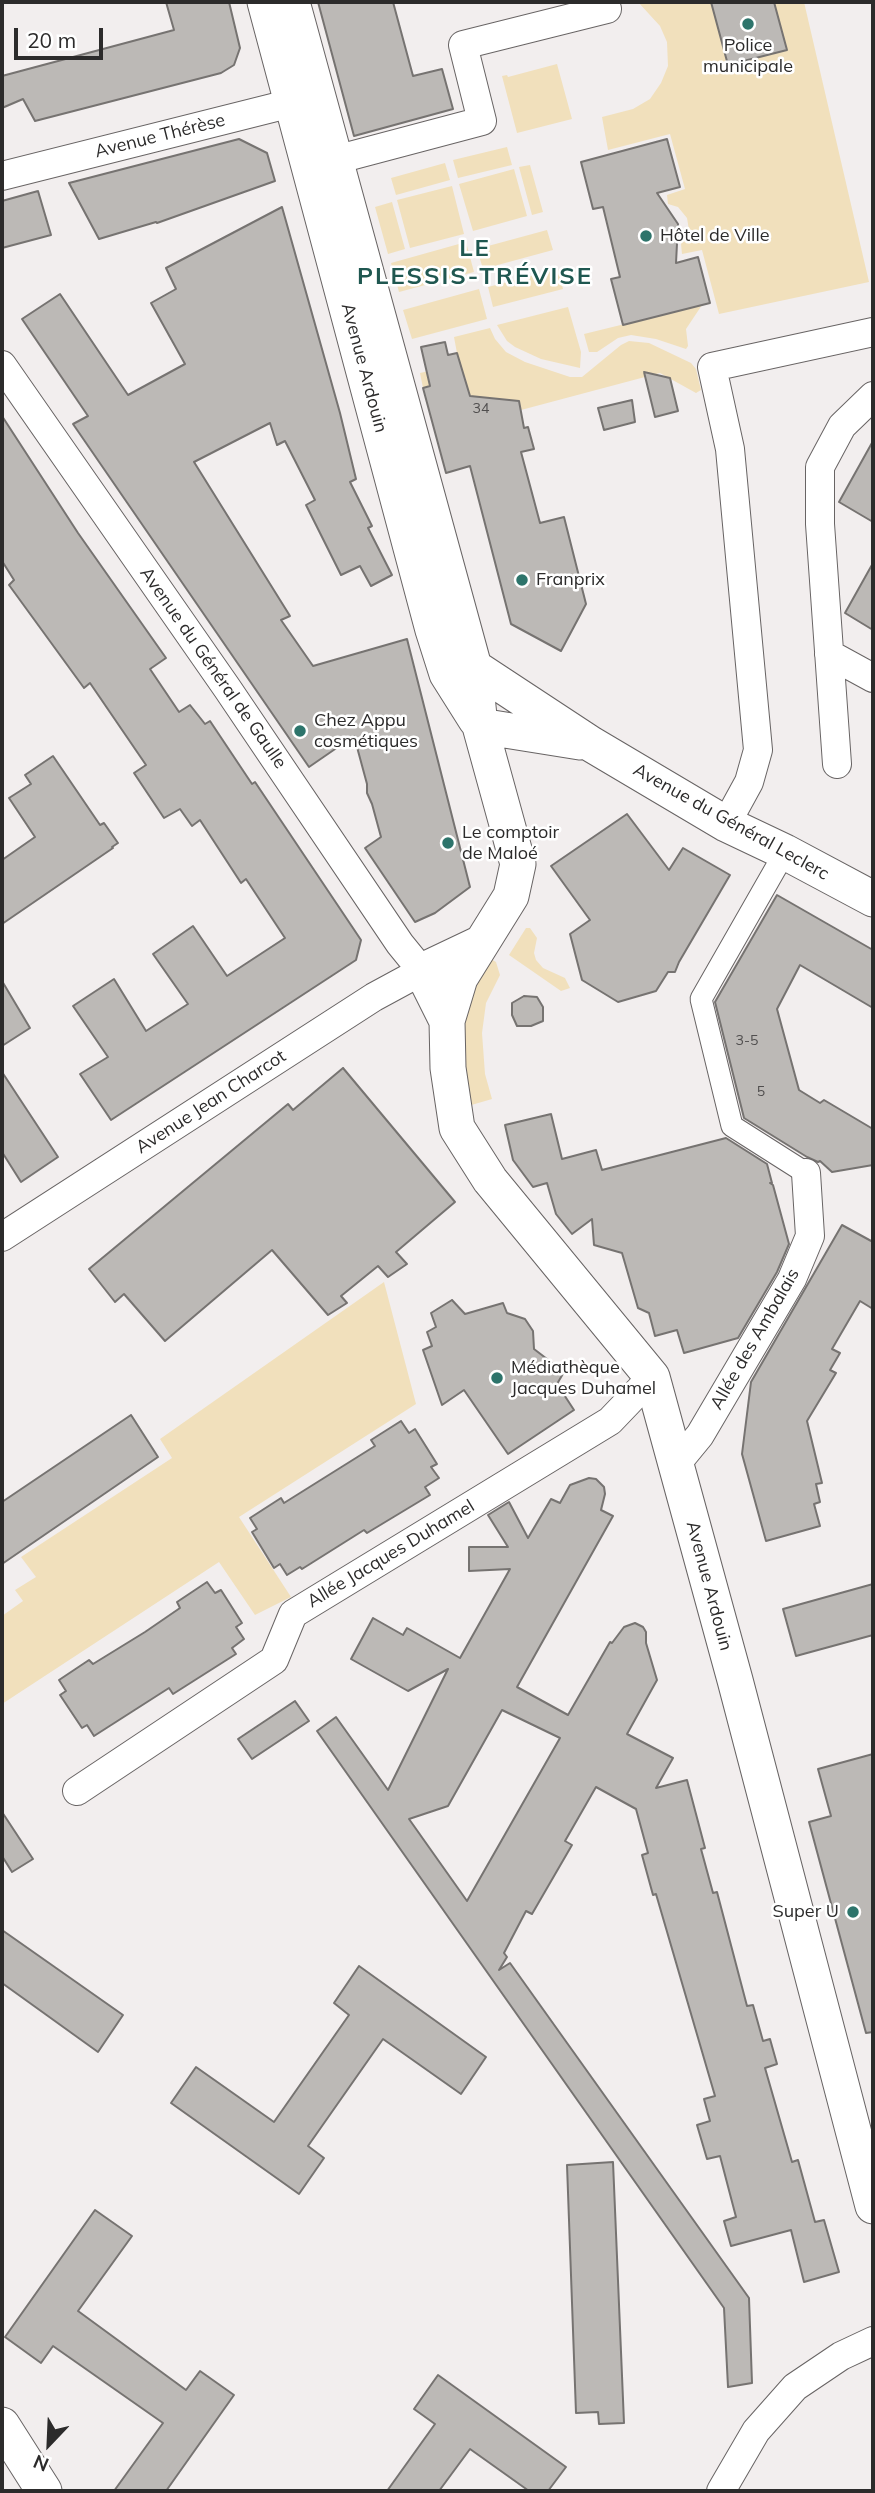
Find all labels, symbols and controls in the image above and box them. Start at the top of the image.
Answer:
scale bar [18,14,107,58]
marker: Police municipale [740,16,756,32]
text: 20 m [27,27,76,53]
place label: Police municipale [703,35,793,78]
street label: Avenue Thérèse [93,109,227,163]
place label: Hôtel de Ville [660,225,769,247]
marker: Hôtel de Ville [638,228,654,244]
district label: LE PLESSIS-TRÉVISE [359,235,591,291]
street label: Avenue Ardouin [336,301,392,435]
house number: 34 [473,401,489,417]
street label: Avenue du Général de Gaulle [135,563,291,773]
place label: Franprix [536,569,605,591]
marker: Franprix [514,572,530,588]
place label: Chez Appu cosmétiques [314,710,418,752]
marker: Chez Appu cosmétiques [292,723,308,739]
street label: Avenue du Général Leclerc [629,759,833,885]
place label: Le comptoir de Maloé [462,822,559,864]
marker: Le comptoir de Maloé [440,835,456,851]
house number: 3-5 [736,1033,758,1049]
street label: Avenue Jean Charcot [132,1045,290,1159]
house number: 5 [757,1084,765,1100]
street label: Allée des Ambalais [706,1265,804,1413]
place label: Médiathèque Jacques Duhamel [511,1357,656,1400]
marker: Médiathèque Jacques Duhamel [489,1370,505,1386]
street label: Allée Jacques Duhamel [303,1496,479,1612]
street label: Avenue Ardouin [681,1519,737,1653]
place label: Super U [772,1901,839,1923]
marker: Super U [845,1904,861,1920]
north arrow [14,2409,84,2479]
text: N [30,2449,52,2477]

